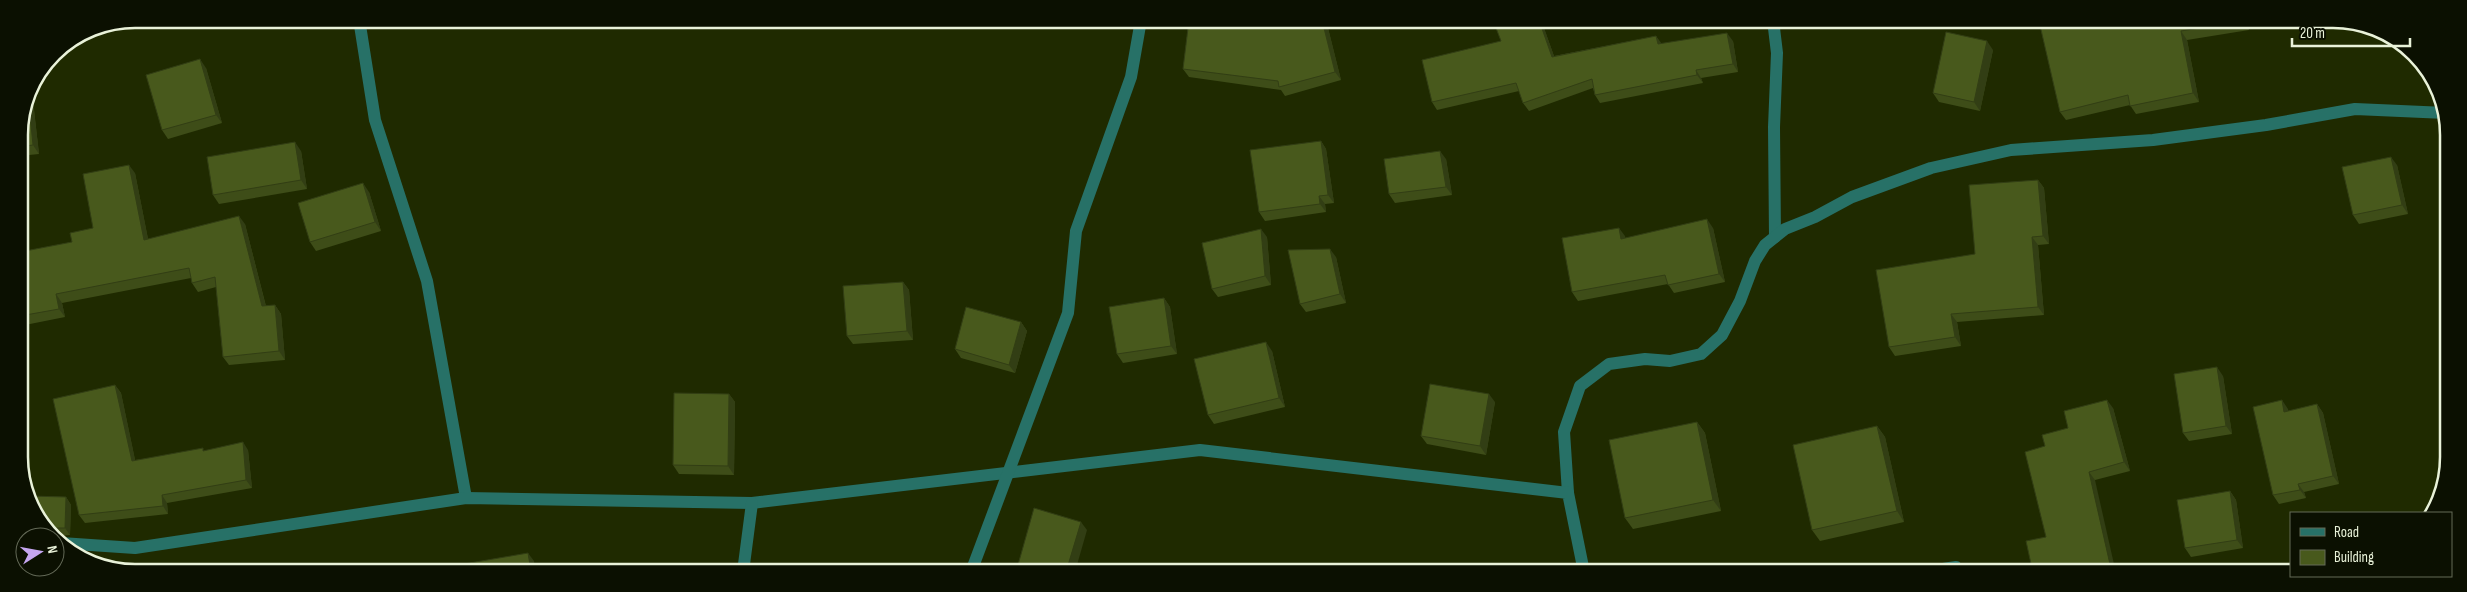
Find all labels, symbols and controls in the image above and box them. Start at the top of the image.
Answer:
scale bar [2292,15,2410,47]
text: 20 m [2300,24,2325,43]
legend [2290,512,2452,577]
text: Road [2334,523,2359,542]
north arrow [15,527,65,577]
text: N [43,544,61,555]
text: Building [2334,548,2374,567]

